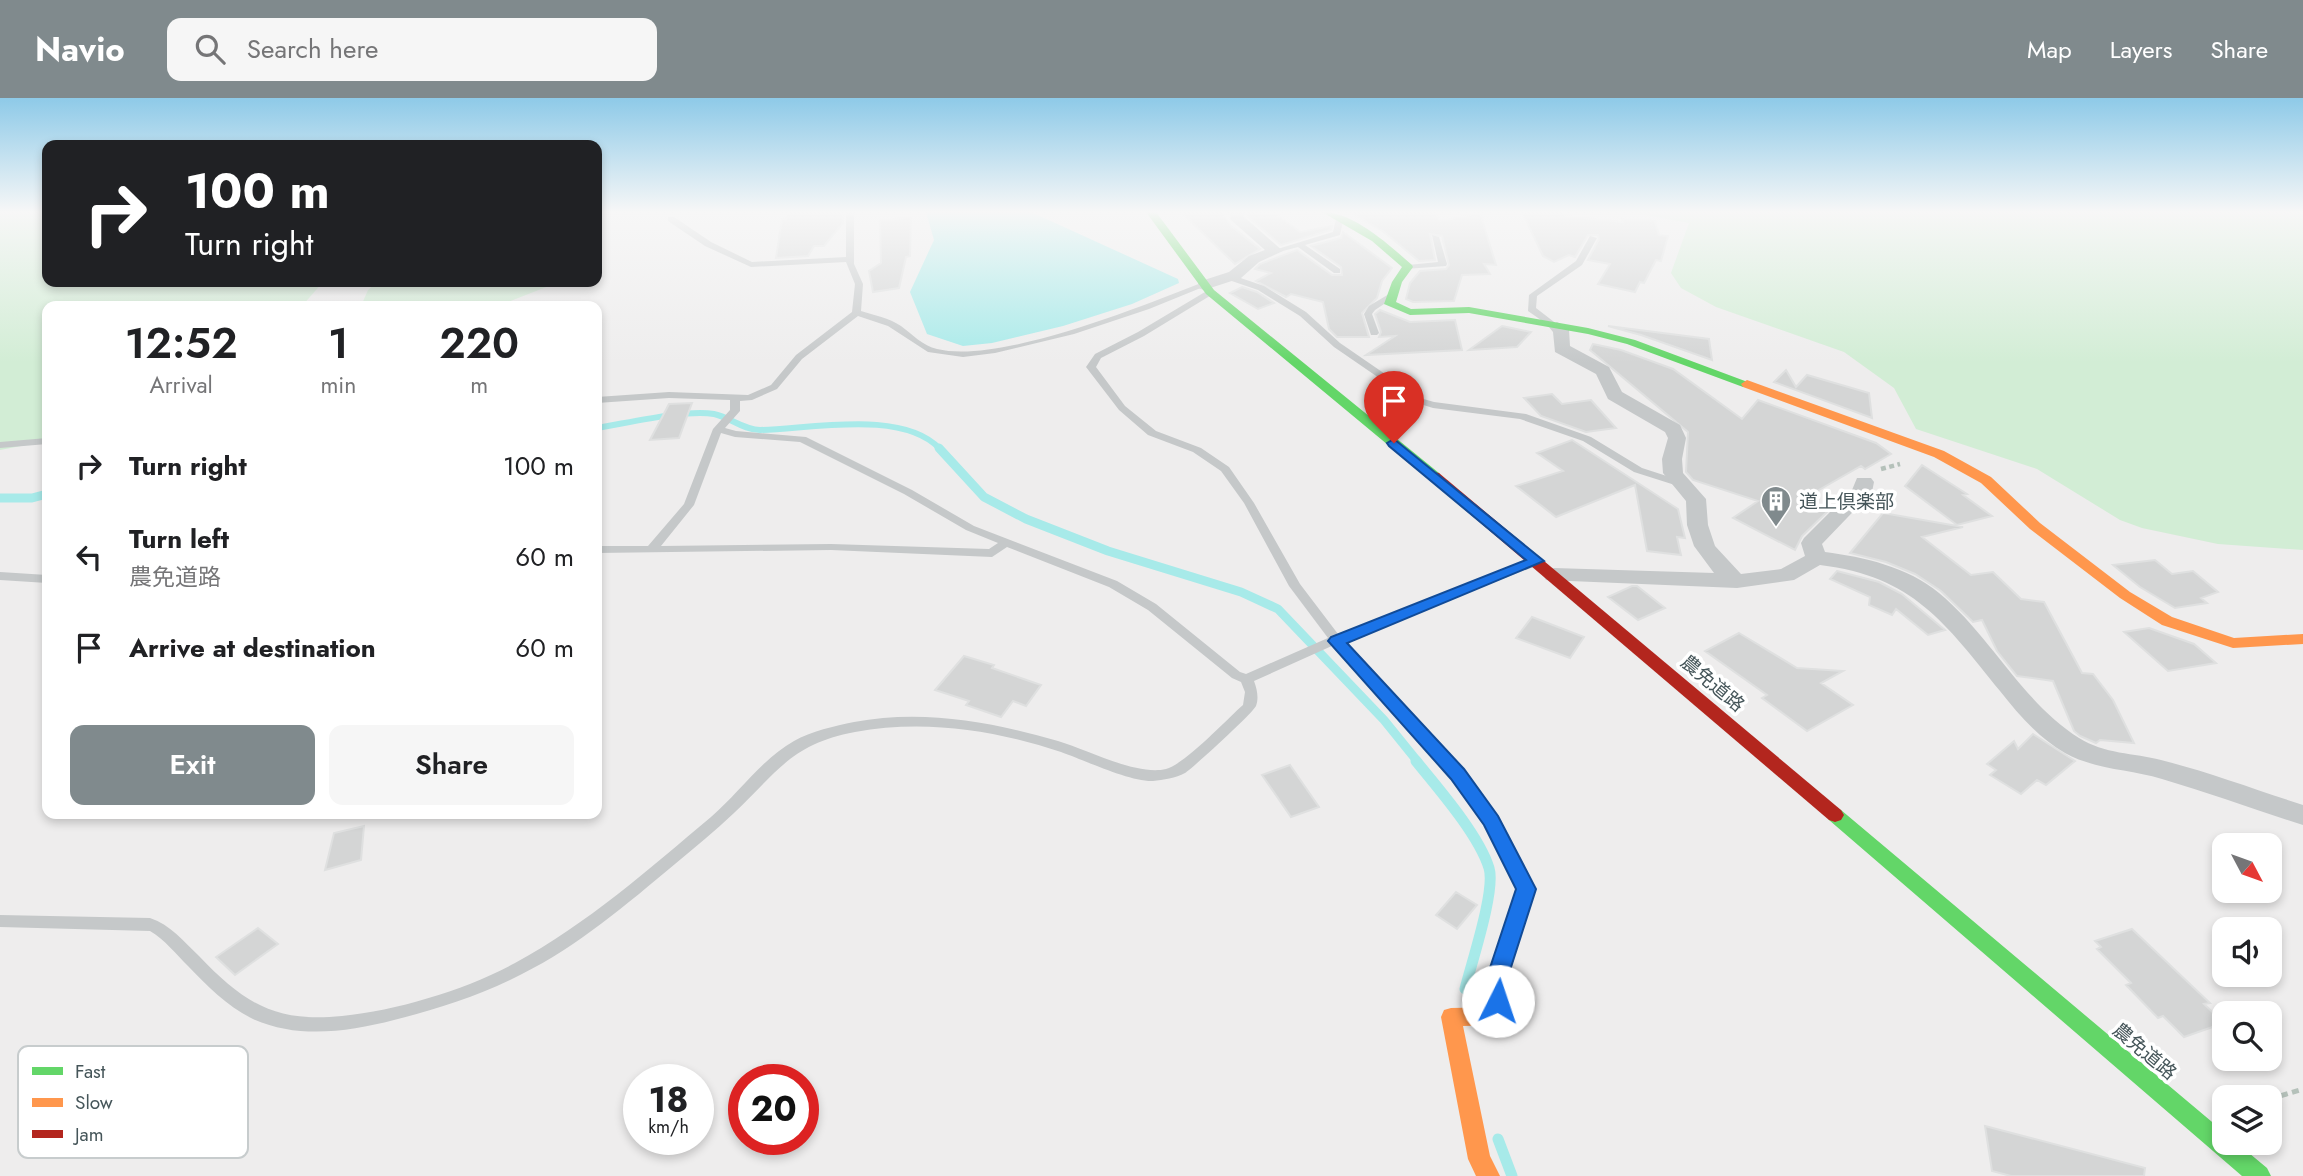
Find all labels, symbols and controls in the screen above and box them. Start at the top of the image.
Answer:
search box [167,18,657,81]
text: Navio [35,26,125,73]
icon: search [191,30,229,68]
text: Search here [247,30,378,68]
text: Map [2027,32,2072,67]
text: Layers [2110,32,2172,67]
text: Share [2210,32,2268,67]
text: 100 m [185,156,330,226]
icon: right [70,168,161,259]
text: Turn right [185,221,314,267]
text: 12:52 [125,313,238,374]
text: 1 [328,313,349,374]
text: 220 [439,313,519,374]
text: Arrival [150,368,213,402]
text: min [320,368,356,402]
text: m [470,368,488,402]
pin [1364,371,1424,443]
icon: arrive [1375,382,1413,420]
icon: right [70,447,108,485]
text: Turn right [129,447,247,485]
text: 100 m [503,447,574,485]
building icon: 道上倶楽部 [1759,484,1793,528]
place label: 道上倶楽部 [1799,488,1894,515]
text: Turn left [129,520,229,558]
icon: left [70,538,108,576]
text: 60 m [515,538,574,576]
text: 農免道路 [129,560,221,594]
icon: arrive [70,629,108,667]
text: Arrive at destination [129,629,376,667]
text: 60 m [515,629,574,667]
street label: 農免道路 [1675,649,1750,718]
button: Exit [70,725,315,805]
button: Share [329,725,574,805]
north arrow [2212,833,2282,903]
map controls [2212,833,2282,1155]
button: sound [2212,917,2282,987]
position arrow [1461,964,1535,1038]
button: search [2212,1001,2282,1071]
street label: 農免道路 [2107,1017,2182,1086]
legend [18,1046,248,1158]
text: Fast [75,1058,106,1085]
speed limit sign: 20 [728,1064,819,1155]
text: 18 [649,1075,688,1125]
button: layers [2212,1085,2282,1155]
text: Slow [75,1089,113,1116]
text: km/h [648,1114,689,1140]
text: Jam [72,1121,104,1148]

